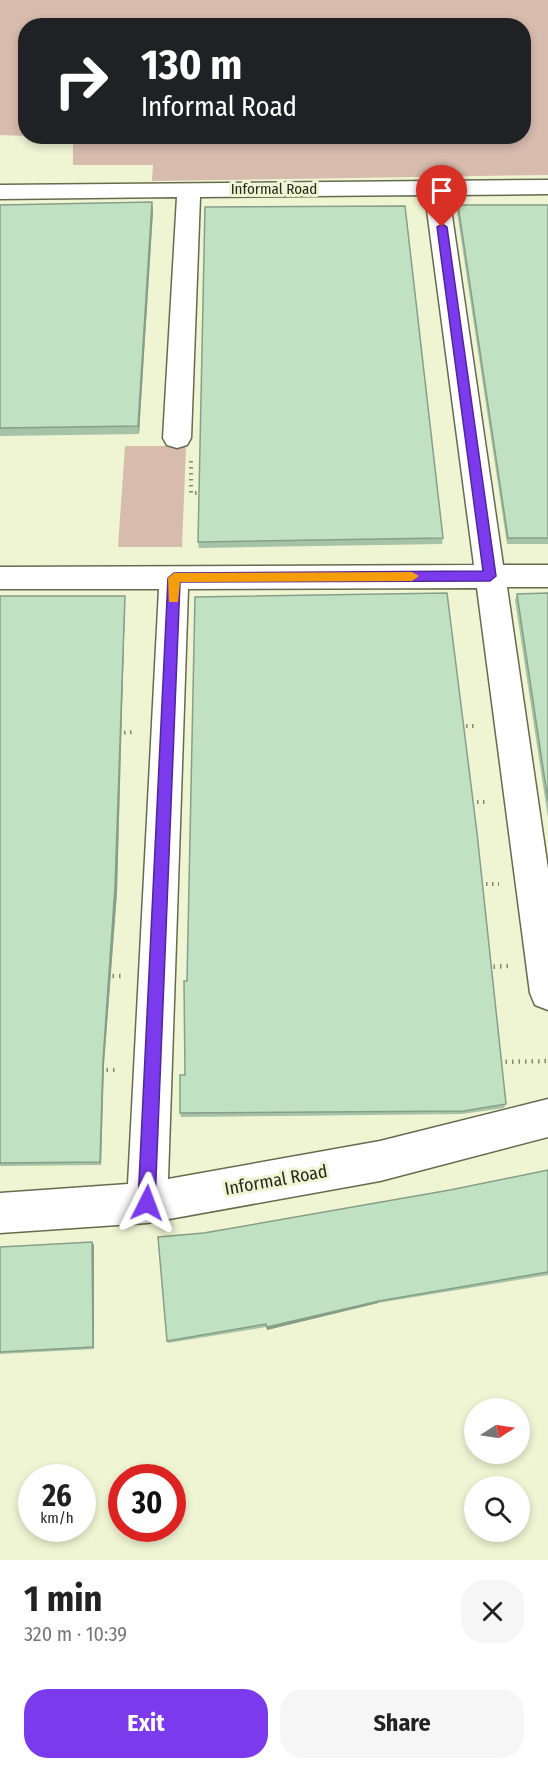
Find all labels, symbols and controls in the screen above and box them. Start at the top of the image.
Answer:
text: 130 m [141,40,242,90]
icon: right [42,42,120,120]
text: Informal Road [141,91,297,123]
pin [416,165,467,227]
icon: arrive [425,174,458,207]
street label: Informal Road [231,180,317,198]
street label: Informal Road [223,1160,329,1200]
position arrow [115,1171,179,1235]
north arrow [464,1398,530,1464]
map controls [464,1398,530,1542]
speed limit sign: 30 [108,1464,186,1542]
button: search [464,1476,530,1542]
text: 26 [42,1478,72,1514]
text: km/h [40,1509,74,1527]
text: 1 min [24,1577,102,1621]
button: close [461,1580,524,1643]
text: 320 m · 10:39 [24,1622,127,1646]
button: Exit [24,1689,268,1758]
button: Share [280,1689,524,1758]

